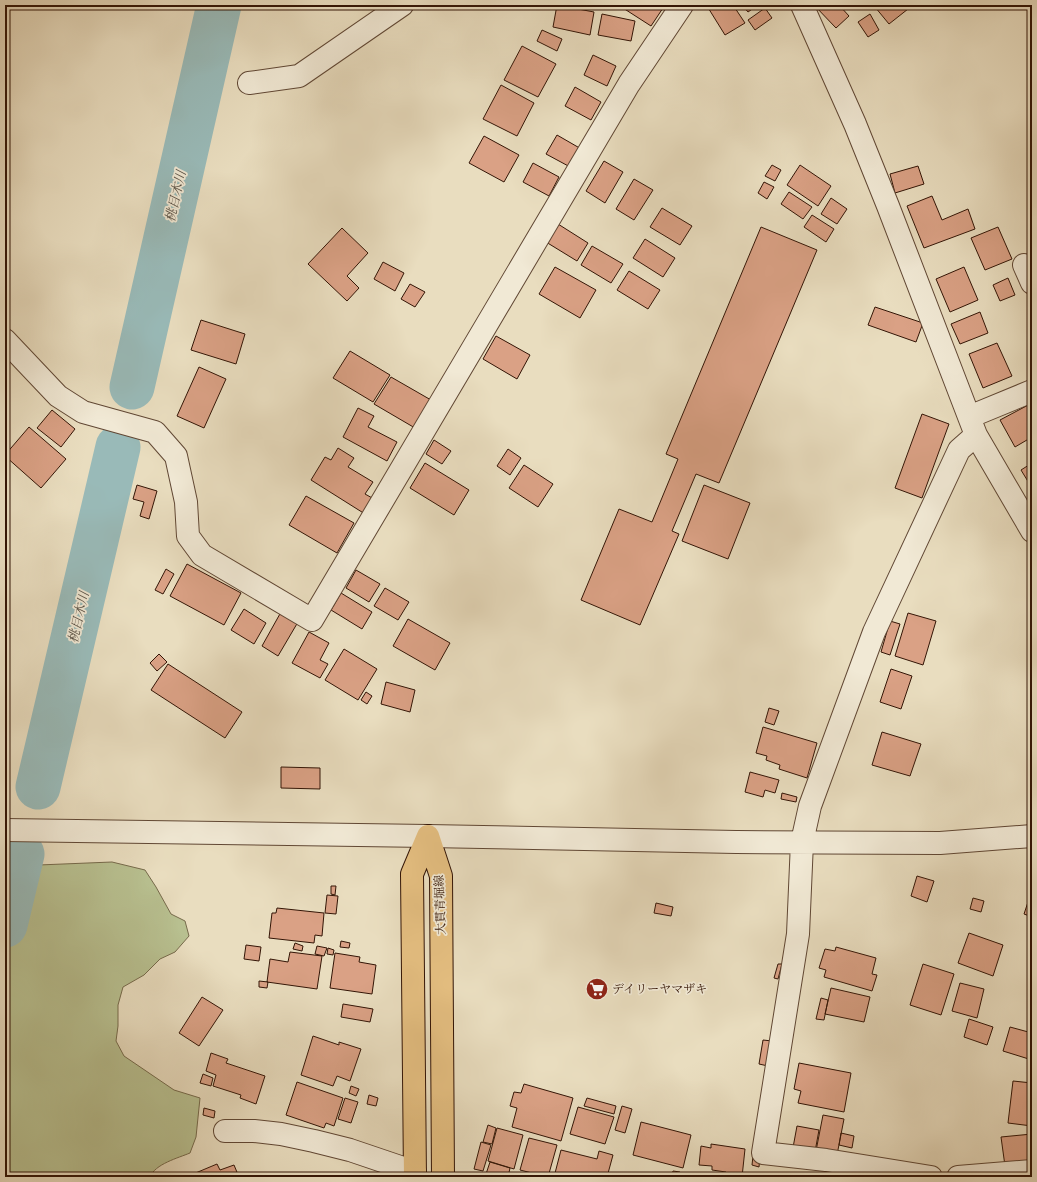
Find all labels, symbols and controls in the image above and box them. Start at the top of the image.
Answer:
water label: 桃目木川 [162,167,192,224]
water label: 桃目木川 [65,588,95,645]
street label: 大貫青堀線 [432,875,450,935]
supermarket icon: デイリーヤマザキ [584,976,610,1002]
place label: デイリーヤマザキ [612,982,707,998]

